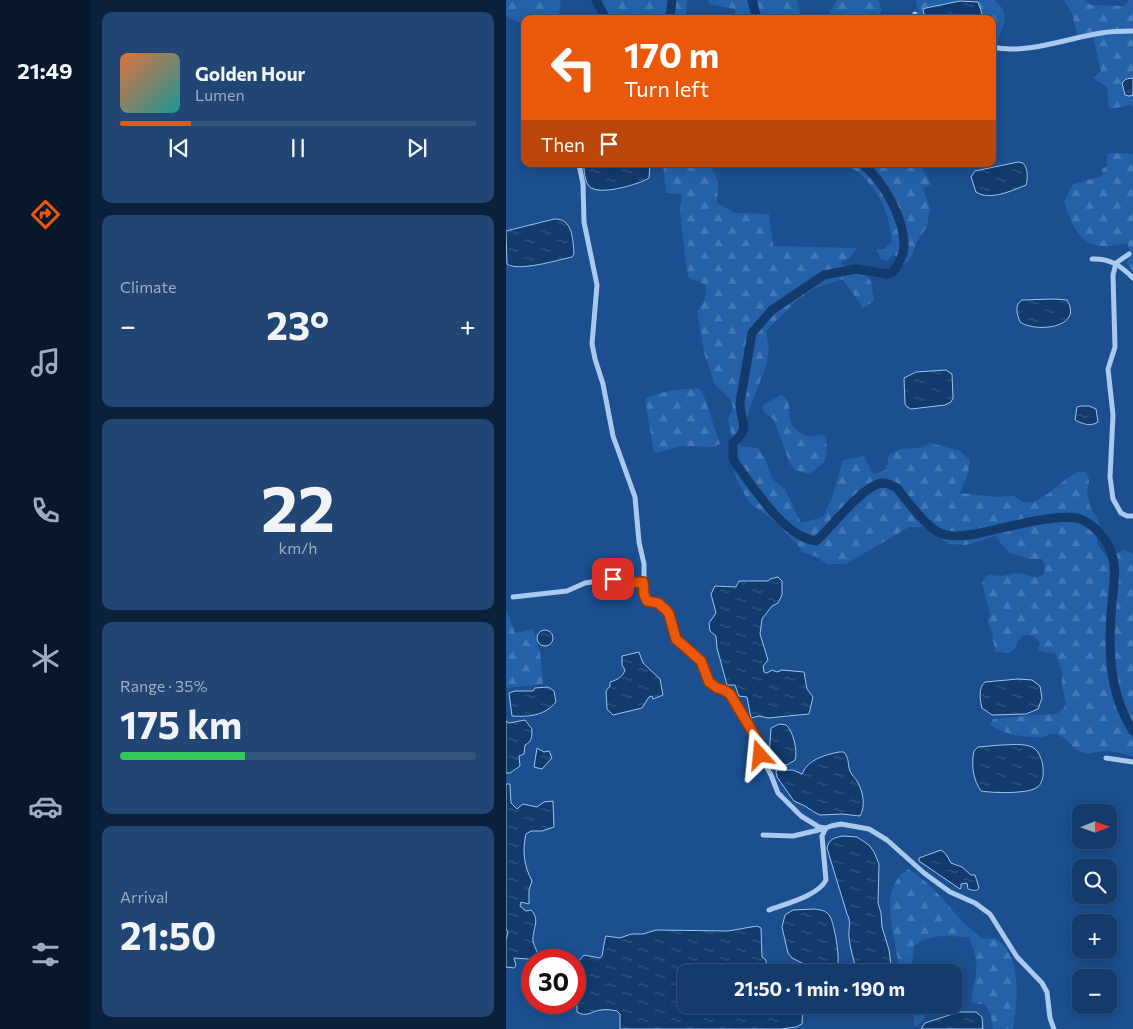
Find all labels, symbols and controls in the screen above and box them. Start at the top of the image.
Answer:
text: 170 m [624,32,719,75]
icon: left [541,35,606,100]
text: 21:49 [17,57,73,84]
text: Golden Hour [195,62,305,85]
text: Turn left [624,75,709,102]
text: Lumen [195,85,245,104]
icon: arrive [595,130,623,158]
text: Then [541,133,585,156]
icon: previous [165,134,193,162]
icon: pause [284,134,312,162]
icon: next [403,134,431,162]
icon: directions [28,197,63,232]
text: Climate [120,277,176,296]
text: 23° [266,301,329,348]
text: − [120,308,136,342]
text: + [460,308,476,342]
icon: music [28,345,63,380]
text: 22 [261,466,335,545]
icon: phone [28,493,63,528]
text: km/h [279,538,317,557]
pin [592,558,634,600]
icon: arrive [599,565,627,593]
icon: climate [28,641,63,676]
text: Range · 35% [120,676,207,695]
text: 175 km [120,700,242,747]
position arrow [733,728,785,780]
icon: car [28,789,63,824]
north arrow [1072,804,1117,849]
map controls [1072,804,1117,1014]
button: search [1072,859,1117,904]
text: Arrival [120,887,168,906]
text: 21:50 [120,911,216,958]
button: + [1072,914,1117,959]
icon: filters [28,937,63,972]
speed limit sign: 30 [521,949,586,1014]
button: − [1072,969,1117,1014]
text: 21:50 · 1 min · 190 m [734,977,905,1000]

